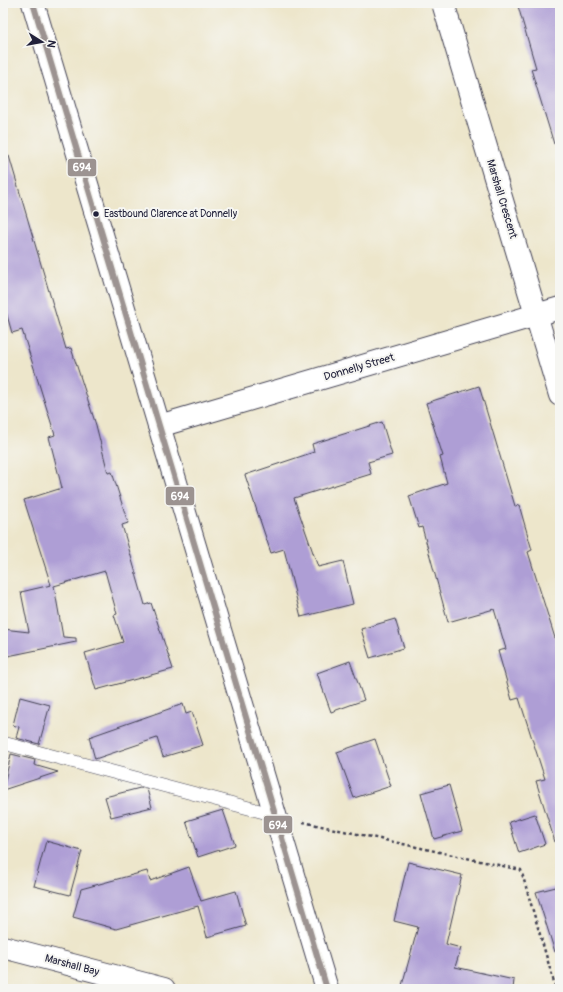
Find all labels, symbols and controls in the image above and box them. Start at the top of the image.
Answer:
north arrow [22,22,62,62]
text: N [44,39,58,49]
line badge: 694 [67,158,97,177]
street label: Marshall Crescent [484,158,520,241]
text: 694 [73,161,92,174]
place label: Eastbound Clarence at Donnelly [104,208,238,220]
marker: Eastbound Clarence at Donnelly [91,209,101,219]
street label: Donnelly Street [322,351,396,383]
line badge: 694 [165,486,195,506]
text: 694 [171,490,190,503]
line badge: 694 [263,815,293,834]
text: 694 [269,819,288,832]
street label: Marshall Bay [43,951,101,979]

